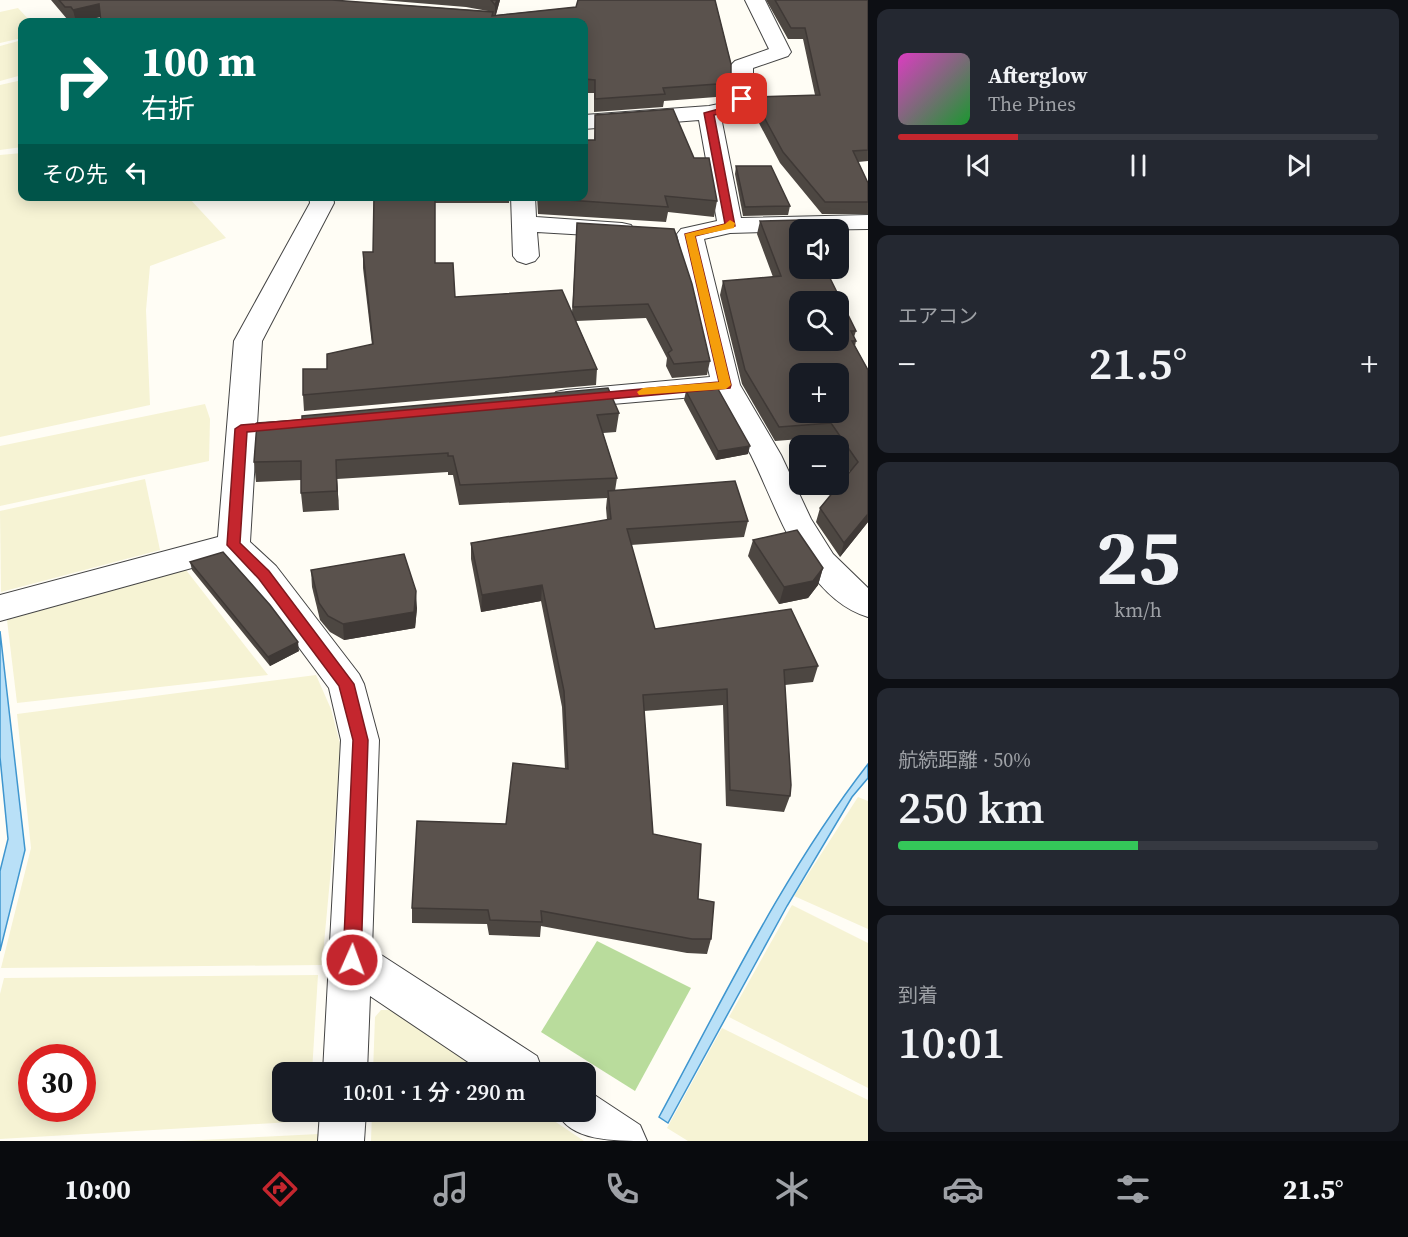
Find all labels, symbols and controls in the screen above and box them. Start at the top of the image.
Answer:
text: 100 m [141,32,256,90]
icon: right [42,42,120,120]
text: Afterglow [988,60,1088,90]
pin [716,73,767,124]
icon: arrive [725,82,758,115]
text: 右折 [141,90,195,127]
text: The Pines [988,90,1076,118]
icon: previous [962,149,995,182]
icon: pause [1122,149,1155,182]
icon: next [1282,149,1315,182]
icon: left [120,156,153,189]
text: その先 [42,159,108,189]
map controls [789,219,849,495]
button: sound [789,219,849,279]
button: search [789,291,849,351]
text: エアコン [898,302,978,330]
text: 21.5° [1089,332,1187,394]
text: − [898,341,916,386]
text: + [1361,341,1378,386]
button: + [789,363,849,423]
button: − [789,435,849,495]
text: 25 [1096,503,1180,610]
text: km/h [1114,596,1162,624]
text: 航続距離 · 50% [898,746,1031,774]
text: 250 km [898,776,1045,838]
position arrow [320,928,384,992]
text: 到着 [898,981,938,1009]
text: 10:01 [898,1011,1005,1073]
speed limit sign: 30 [18,1044,96,1122]
text: 10:01 · 1 分 · 290 m [343,1077,525,1107]
icon: directions [259,1168,301,1210]
icon: music [430,1168,472,1210]
icon: phone [601,1168,643,1210]
icon: climate [771,1168,813,1210]
icon: car [942,1168,984,1210]
icon: filters [1112,1168,1154,1210]
text: 10:00 [64,1171,131,1208]
text: 21.5° [1283,1171,1344,1208]

